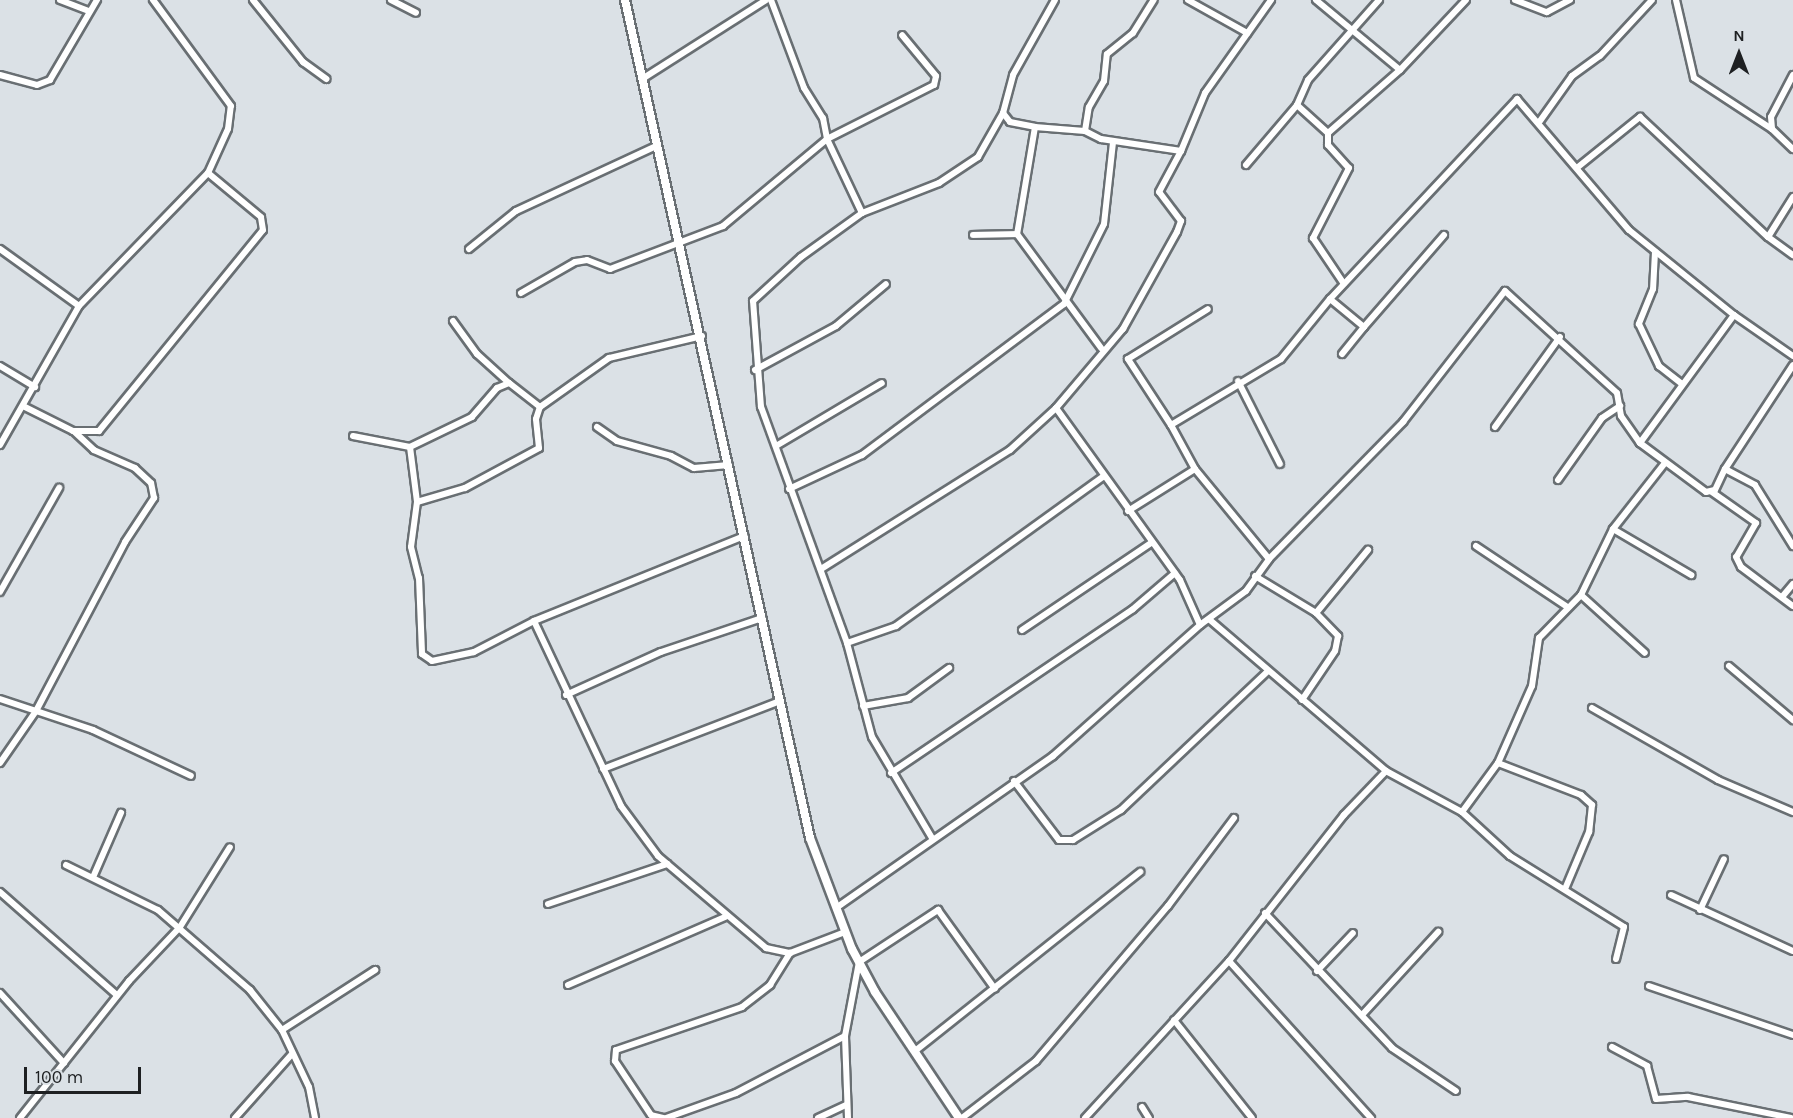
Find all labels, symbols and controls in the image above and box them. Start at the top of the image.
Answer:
north arrow [1709,24,1769,84]
text: N [1733,26,1745,45]
scale bar [27,1055,144,1093]
text: 100 m [35,1066,83,1088]

